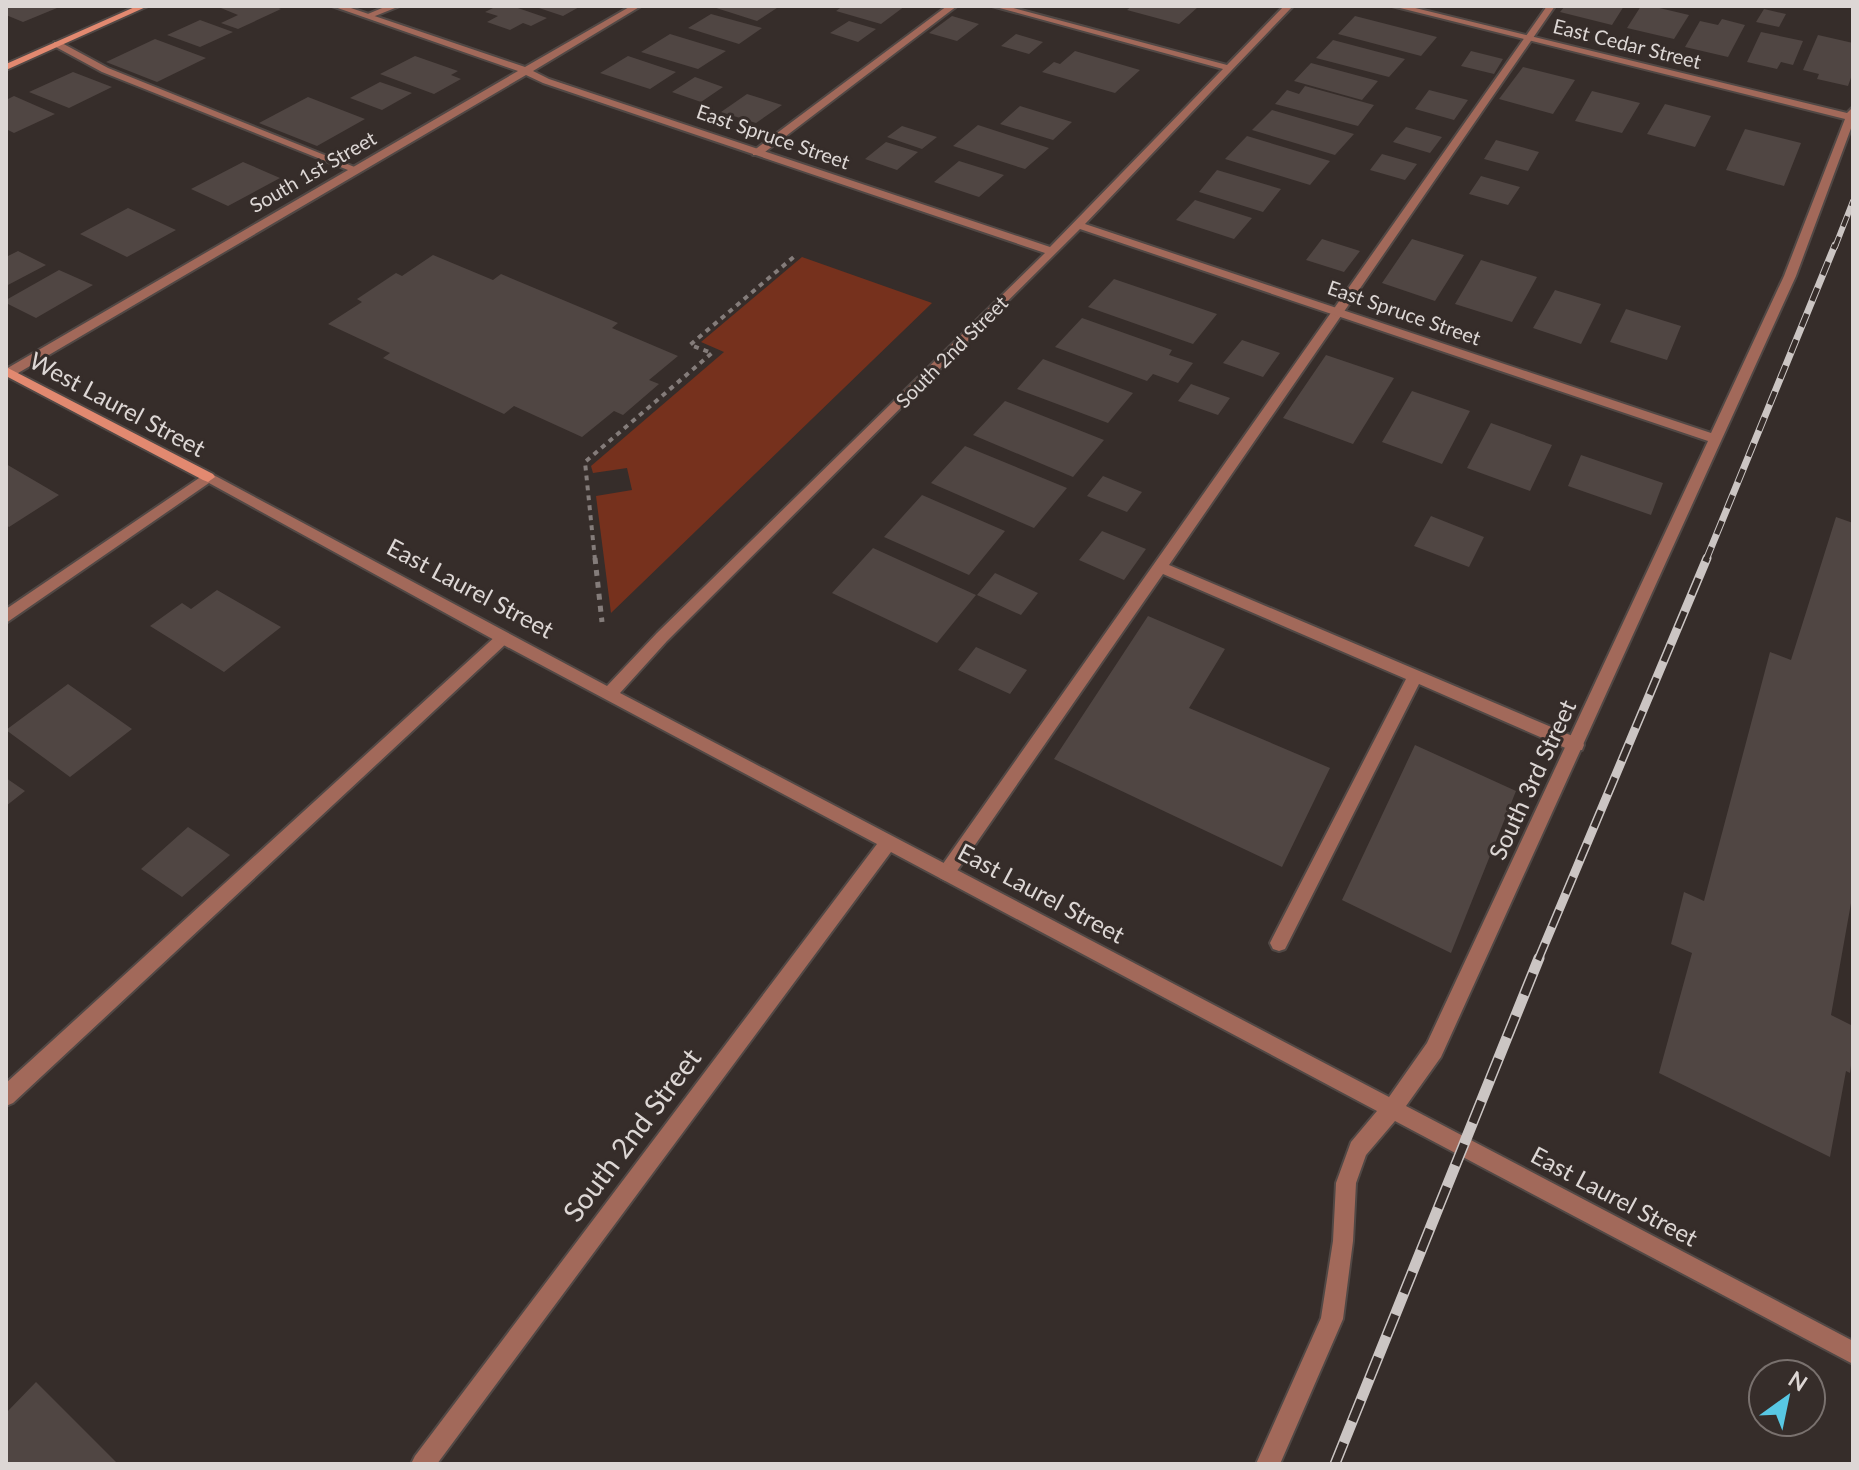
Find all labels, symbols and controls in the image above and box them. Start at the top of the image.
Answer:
street label: East Cedar Street [1551,13,1704,73]
street label: East Spruce Street [694,99,853,173]
street label: South 1st Street [245,125,380,217]
street label: East Spruce Street [1325,275,1484,349]
street label: South 2nd Street [890,290,1012,412]
street label: West Laurel Street [25,345,211,462]
street label: East Laurel Street [383,532,559,644]
street label: South 3rd Street [1482,694,1582,864]
street label: East Laurel Street [954,837,1130,949]
street label: South 2nd Street [555,1041,707,1228]
street label: East Laurel Street [1527,1140,1703,1252]
north arrow [1747,1358,1827,1438]
text: N [1784,1365,1813,1397]

